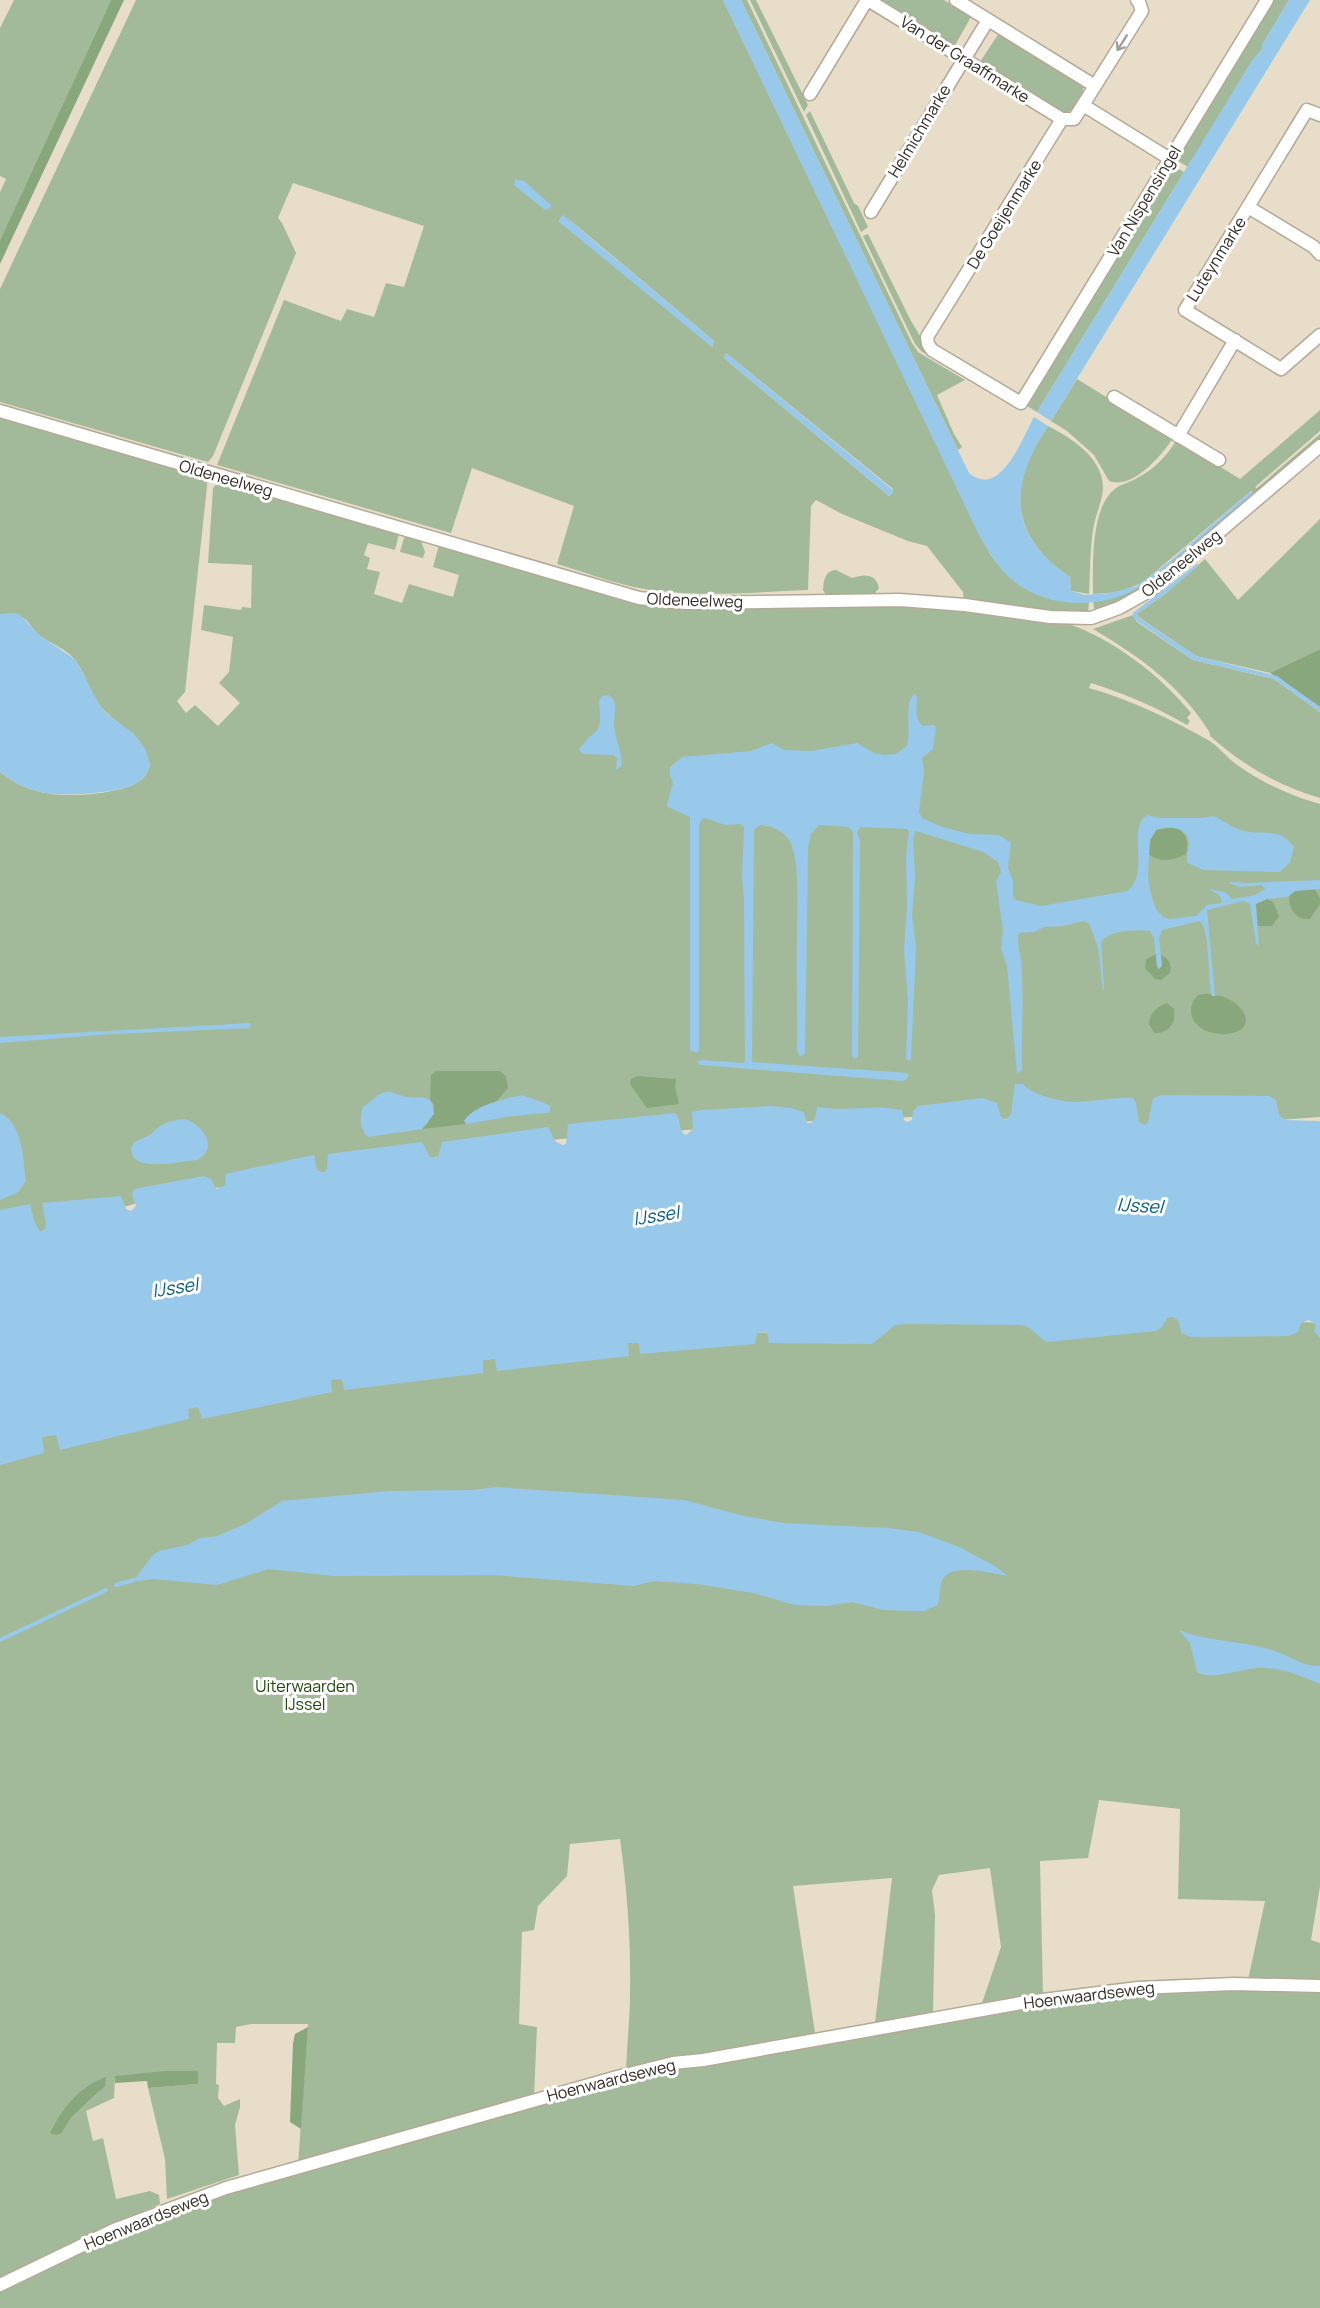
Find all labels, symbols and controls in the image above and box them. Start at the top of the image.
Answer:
street label: Van der Graaffmarke [896,10,1034,108]
one-way arrow [1115,34,1127,51]
street label: Helmichmarke [883,80,955,182]
street label: Van Nispensingel [1102,141,1186,261]
street label: De Goeijenmarke [962,155,1046,273]
street label: Luteynmarke [1181,212,1251,306]
street label: Oldeneelweg [177,454,275,502]
street label: Oldeneelweg [1137,524,1225,602]
street label: Oldeneelweg [646,587,744,613]
water label: IJssel [1116,1192,1166,1218]
water label: IJssel [631,1199,683,1230]
water label: IJssel [150,1271,202,1302]
park label: Uiterwaarden IJssel [255,1675,355,1715]
street label: Hoenwaardseweg [1022,1976,1156,2014]
street label: Hoenwaardseweg [544,2053,678,2107]
street label: Hoenwaardseweg [81,2185,211,2255]

